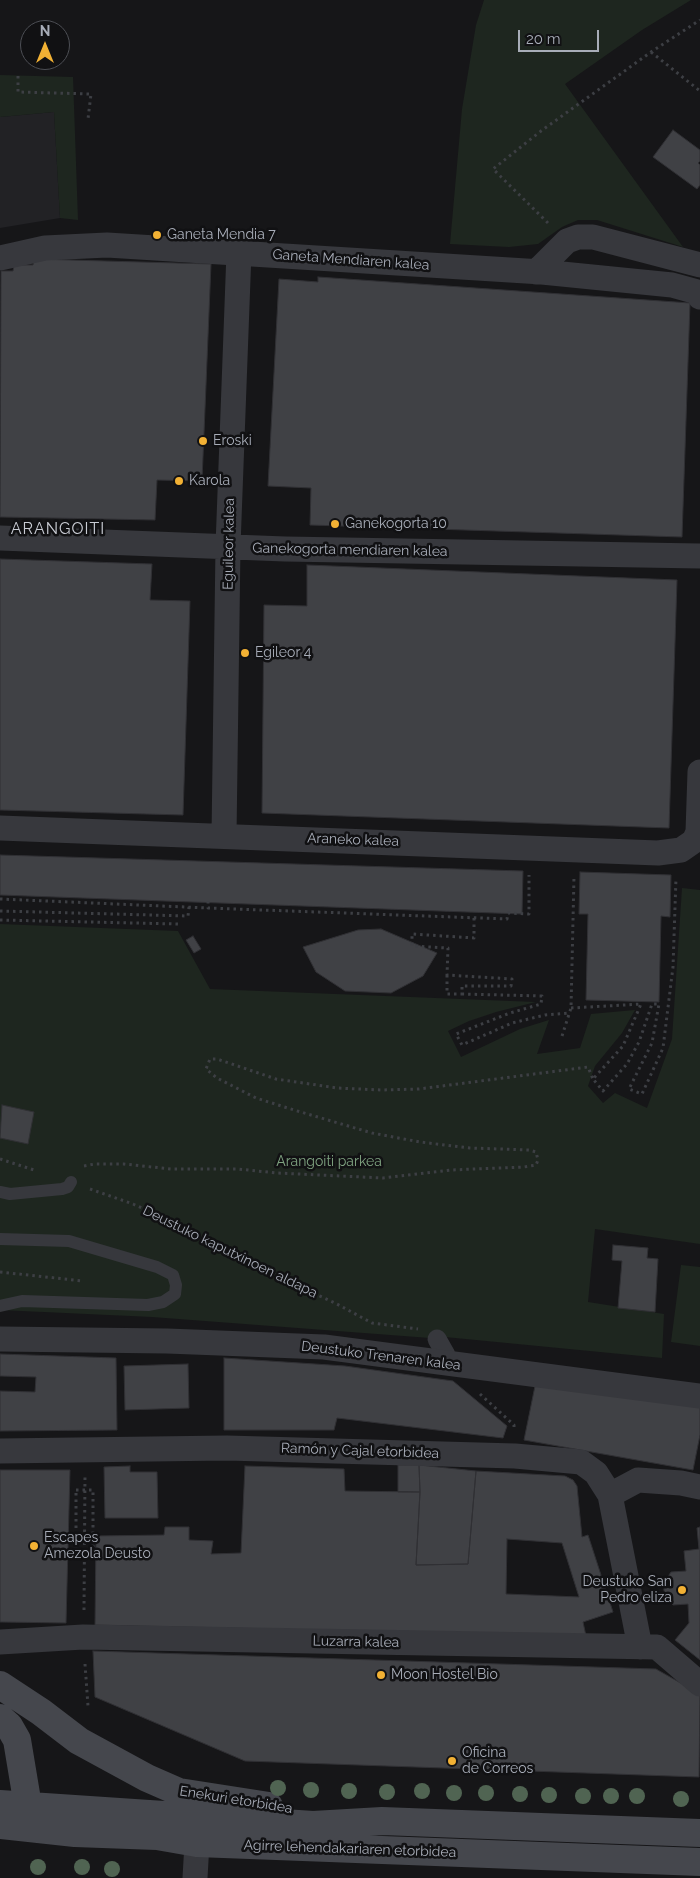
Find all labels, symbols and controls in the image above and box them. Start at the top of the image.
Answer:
north arrow [20,20,70,70]
scale bar [520,20,601,52]
text: N [40,23,50,39]
text: 20 m [526,30,561,48]
place label: Ganeta Mendia 7 [167,227,276,243]
marker: Ganeta Mendia 7 [151,229,163,241]
street label: Ganeta Mendiaren kalea [272,246,430,274]
place label: Eroski [213,433,252,449]
marker: Eroski [197,435,209,447]
place label: Karola [189,473,230,489]
marker: Karola [173,475,185,487]
street label: Eguileor kalea [220,498,238,590]
place label: Ganekogorta 10 [345,516,447,532]
marker: Ganekogorta 10 [329,518,341,530]
district label: ARANGOITI [10,519,106,539]
street label: Ganekogorta mendiaren kalea [252,540,448,560]
place label: Egileor 4 [255,645,312,661]
marker: Egileor 4 [239,647,251,659]
street label: Araneko kalea [307,830,399,850]
park label: Arangoiti parkea [276,1154,382,1170]
street label: Deustuko kaputxinoen aldapa [140,1202,320,1302]
street label: Deustuko Trenaren kalea [300,1338,462,1374]
street label: Ramón y Cajal etorbidea [281,1440,439,1462]
place label: Escapes Amezola Deusto [44,1530,151,1562]
marker: Escapes Amezola Deusto [28,1540,40,1552]
place label: Deustuko San Pedro eliza [582,1574,672,1606]
marker: Deustuko San Pedro eliza [676,1584,688,1596]
street label: Luzarra kalea [313,1633,399,1651]
place label: Moon Hostel Bio [391,1667,498,1683]
marker: Moon Hostel Bio [375,1669,387,1681]
place label: Oficina de Correos [462,1745,533,1778]
marker: Oficina de Correos [446,1755,458,1767]
street label: Enekuri etorbidea [178,1783,294,1817]
street label: Agirre lehendakariaren etorbidea [243,1837,457,1861]

